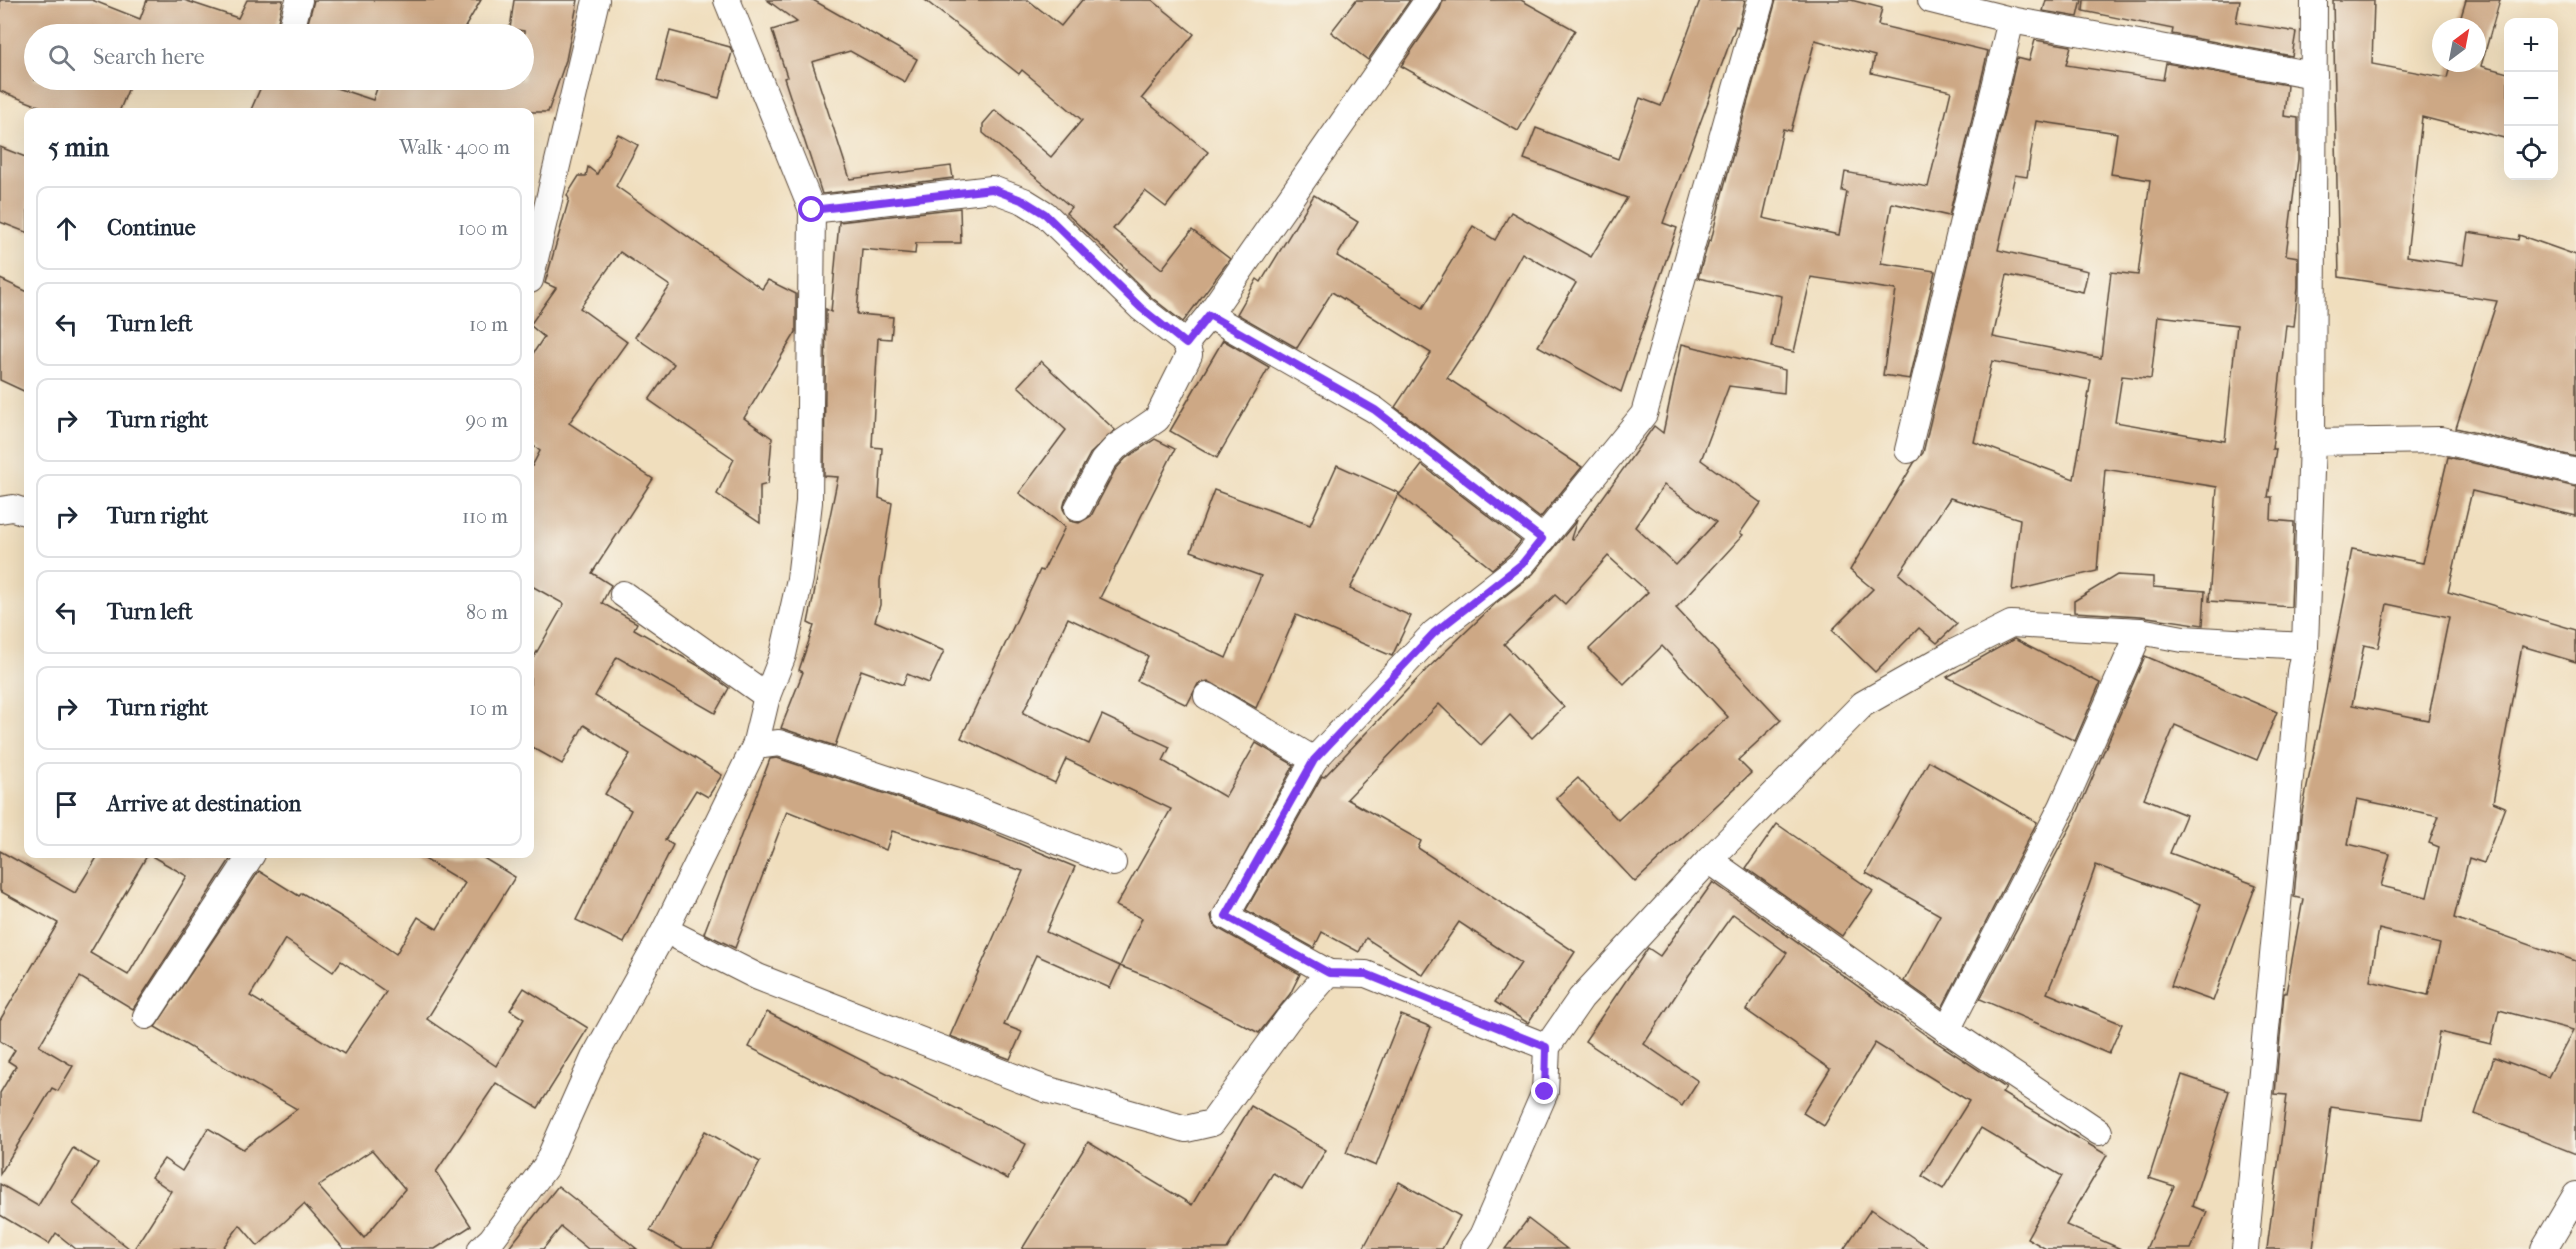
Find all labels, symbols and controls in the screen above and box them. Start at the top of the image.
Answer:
north arrow [2432,18,2486,72]
map controls [2504,18,2558,180]
button: + [2504,18,2558,72]
search box [24,24,534,90]
icon: search [45,41,78,74]
text: Search here [93,44,205,70]
button: − [2504,72,2558,126]
button: locate [2504,126,2558,180]
text: 5 min [48,132,109,163]
text: Walk · 400 m [399,136,510,159]
route start [798,196,824,222]
icon: ahead [50,212,83,245]
text: Continue [107,215,196,241]
text: 100 m [458,217,508,240]
icon: left [50,308,83,341]
text: Turn left [107,311,193,337]
text: 10 m [469,313,508,336]
icon: right [50,404,83,437]
text: Turn right [107,407,208,433]
text: 90 m [466,409,508,432]
icon: right [50,500,83,533]
text: Turn right [107,503,208,529]
text: 110 m [462,505,508,528]
icon: left [50,596,83,629]
text: Turn left [107,599,193,625]
text: 80 m [466,601,508,624]
icon: right [50,692,83,725]
text: Turn right [107,695,208,721]
text: 10 m [469,697,508,720]
icon: arrive [50,788,83,821]
text: Arrive at destination [107,791,301,817]
route end [1531,1078,1557,1104]

